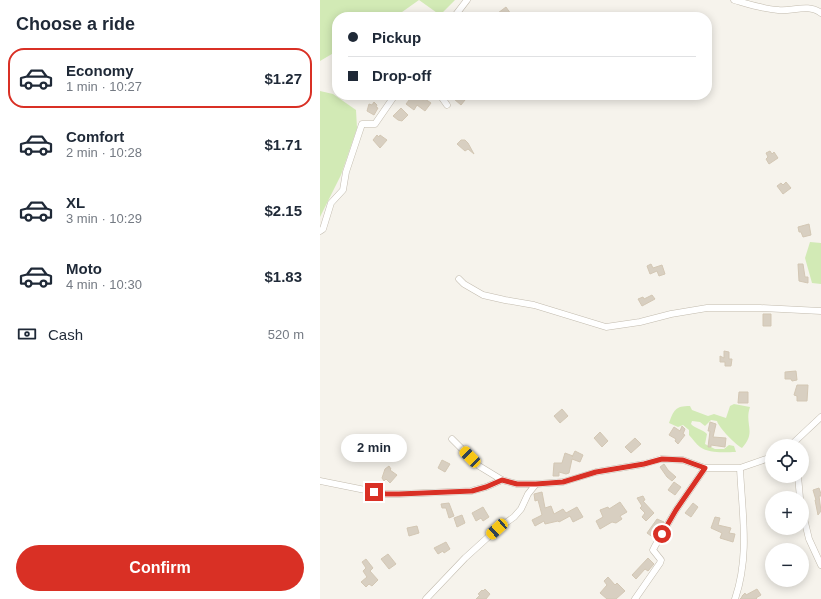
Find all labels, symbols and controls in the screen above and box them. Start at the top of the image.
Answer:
text: Choose a ride [16,14,135,34]
text: Pickup [372,29,421,46]
icon: car [18,60,54,96]
text: Economy [66,62,134,79]
text: Drop-off [372,67,431,84]
text: $1.27 [264,70,302,87]
text: 1 min · 10:27 [66,79,142,94]
icon: car [18,126,54,162]
text: Comfort [66,128,124,145]
text: $1.71 [264,136,302,153]
text: 2 min · 10:28 [66,145,142,160]
icon: car [18,192,54,228]
text: XL [66,194,85,211]
text: $2.15 [264,202,302,219]
text: 3 min · 10:29 [66,211,142,226]
icon: car [18,258,54,294]
text: Moto [66,260,102,277]
text: $1.83 [264,268,302,285]
text: 4 min · 10:30 [66,277,142,292]
icon: cash [16,323,38,345]
text: Cash [48,326,83,343]
text: 520 m [268,327,304,342]
callout: 2 min [341,434,407,462]
map controls [765,439,809,587]
button: locate [765,439,809,483]
text: 2 min [357,440,391,455]
car [457,444,483,470]
route end [365,483,383,501]
button: + [765,491,809,535]
car [484,517,510,541]
route start [653,525,671,543]
button: − [765,543,809,587]
button: Confirm [16,545,304,591]

